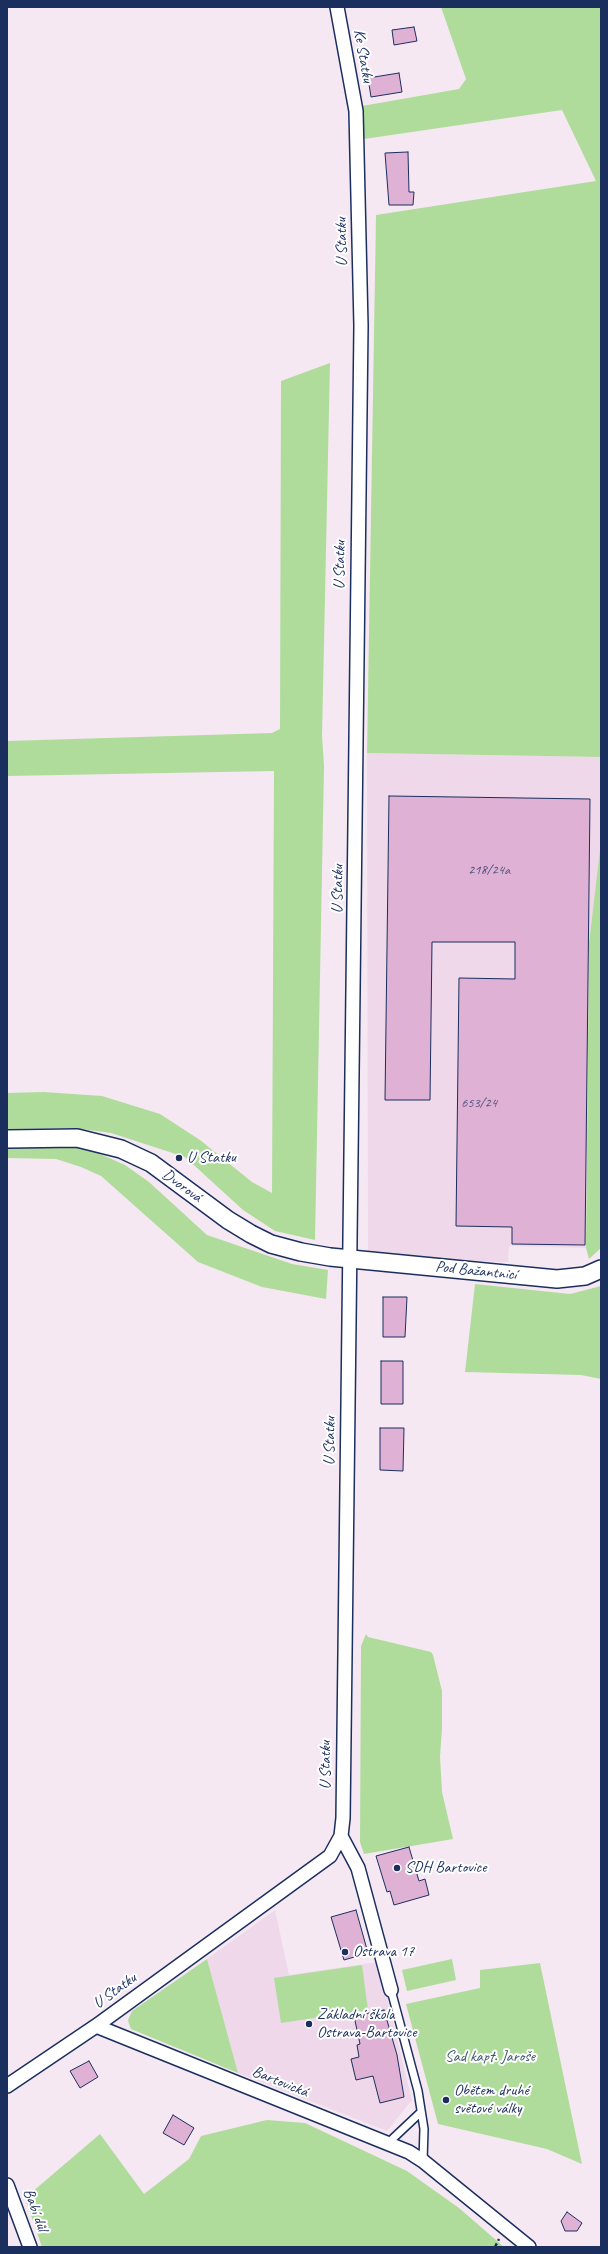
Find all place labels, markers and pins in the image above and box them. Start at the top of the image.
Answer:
place label: U Statku [187,1148,236,1168]
marker: U Statku [174,1153,184,1163]
place label: SDH Bartovice [405,1858,486,1878]
marker: SDH Bartovice [392,1863,402,1873]
place label: Ostrava 17 [353,1942,414,1962]
marker: Ostrava 17 [340,1947,350,1957]
place label: Základní škola Ostrava-Bartovice [317,2005,416,2043]
marker: Základní škola Ostrava-Bartovice [304,2019,314,2029]
place label: Obětem druhé světové války [454,2081,529,2119]
marker: Obětem druhé světové války [441,2095,451,2105]

